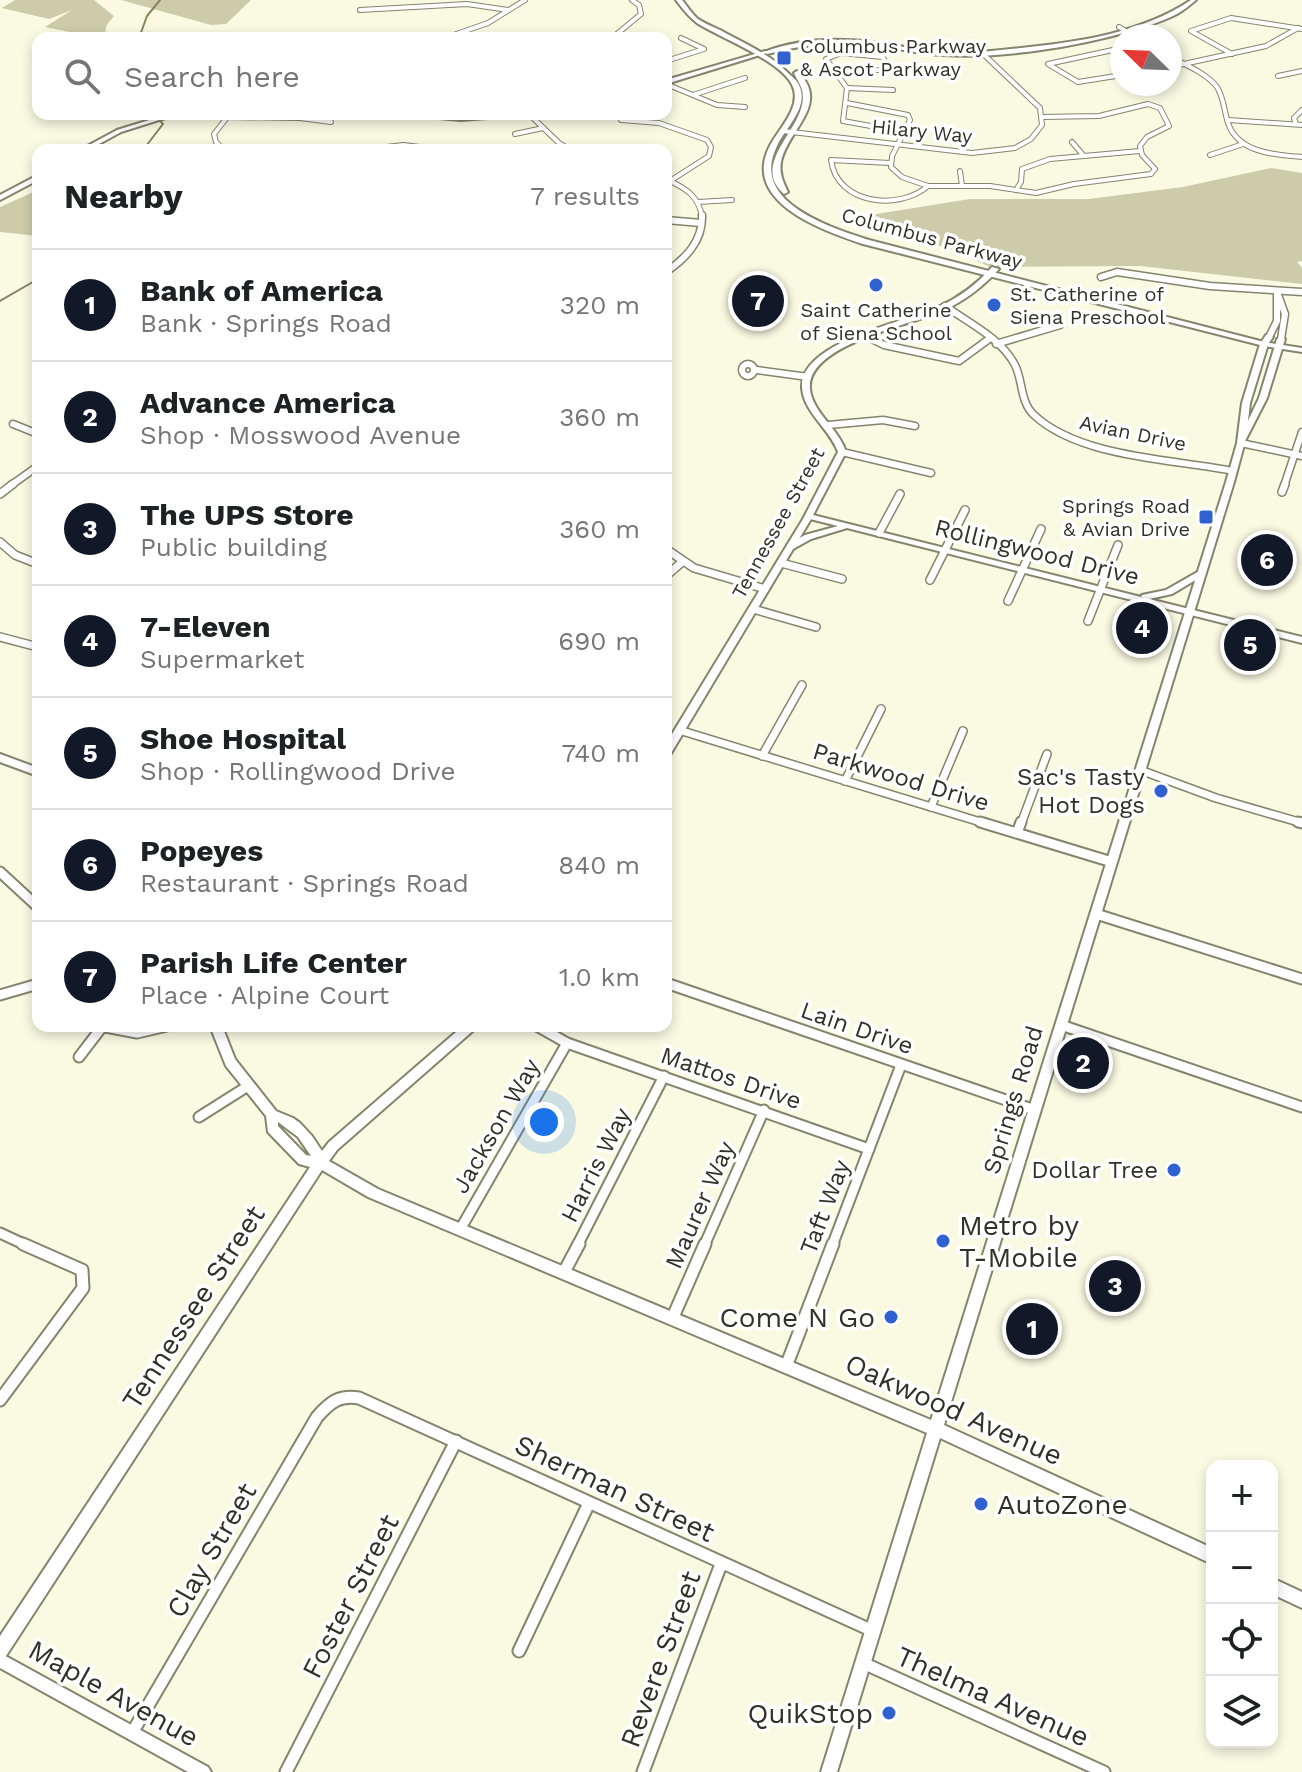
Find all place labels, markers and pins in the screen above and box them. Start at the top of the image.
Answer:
place label: Columbus Parkway & Ascot Parkway [800,34,987,81]
marker: Columbus Parkway & Ascot Parkway [775,49,793,67]
pin: 7 [732,271,784,331]
marker: Saint Catherine of Siena School [867,276,885,294]
place label: St. Catherine of Siena Preschool [1010,282,1165,329]
marker: St. Catherine of Siena Preschool [985,296,1003,314]
place label: Saint Catherine of Siena School [800,298,952,345]
place label: Springs Road & Avian Drive [1062,494,1190,541]
marker: Springs Road & Avian Drive [1197,508,1215,526]
pin: 6 [1241,530,1293,590]
pin: 4 [1116,598,1168,658]
pin: 5 [1224,615,1276,675]
place label: Sac's Tasty Hot Dogs [1017,763,1146,819]
marker: Sac's Tasty Hot Dogs [1152,782,1170,800]
pin: 2 [1057,1033,1109,1093]
place label: Dollar Tree [1031,1156,1158,1184]
marker: Dollar Tree [1165,1161,1183,1179]
place label: Metro by T-Mobile [959,1209,1080,1274]
marker: Metro by T-Mobile [934,1232,952,1250]
pin: 3 [1089,1256,1141,1316]
pin: 1 [1006,1299,1058,1359]
place label: Come N Go [719,1301,875,1334]
marker: Come N Go [882,1308,900,1326]
place label: AutoZone [997,1488,1128,1521]
marker: AutoZone [972,1495,990,1513]
place label: QuikStop [747,1697,873,1730]
marker: QuikStop [880,1704,898,1722]

